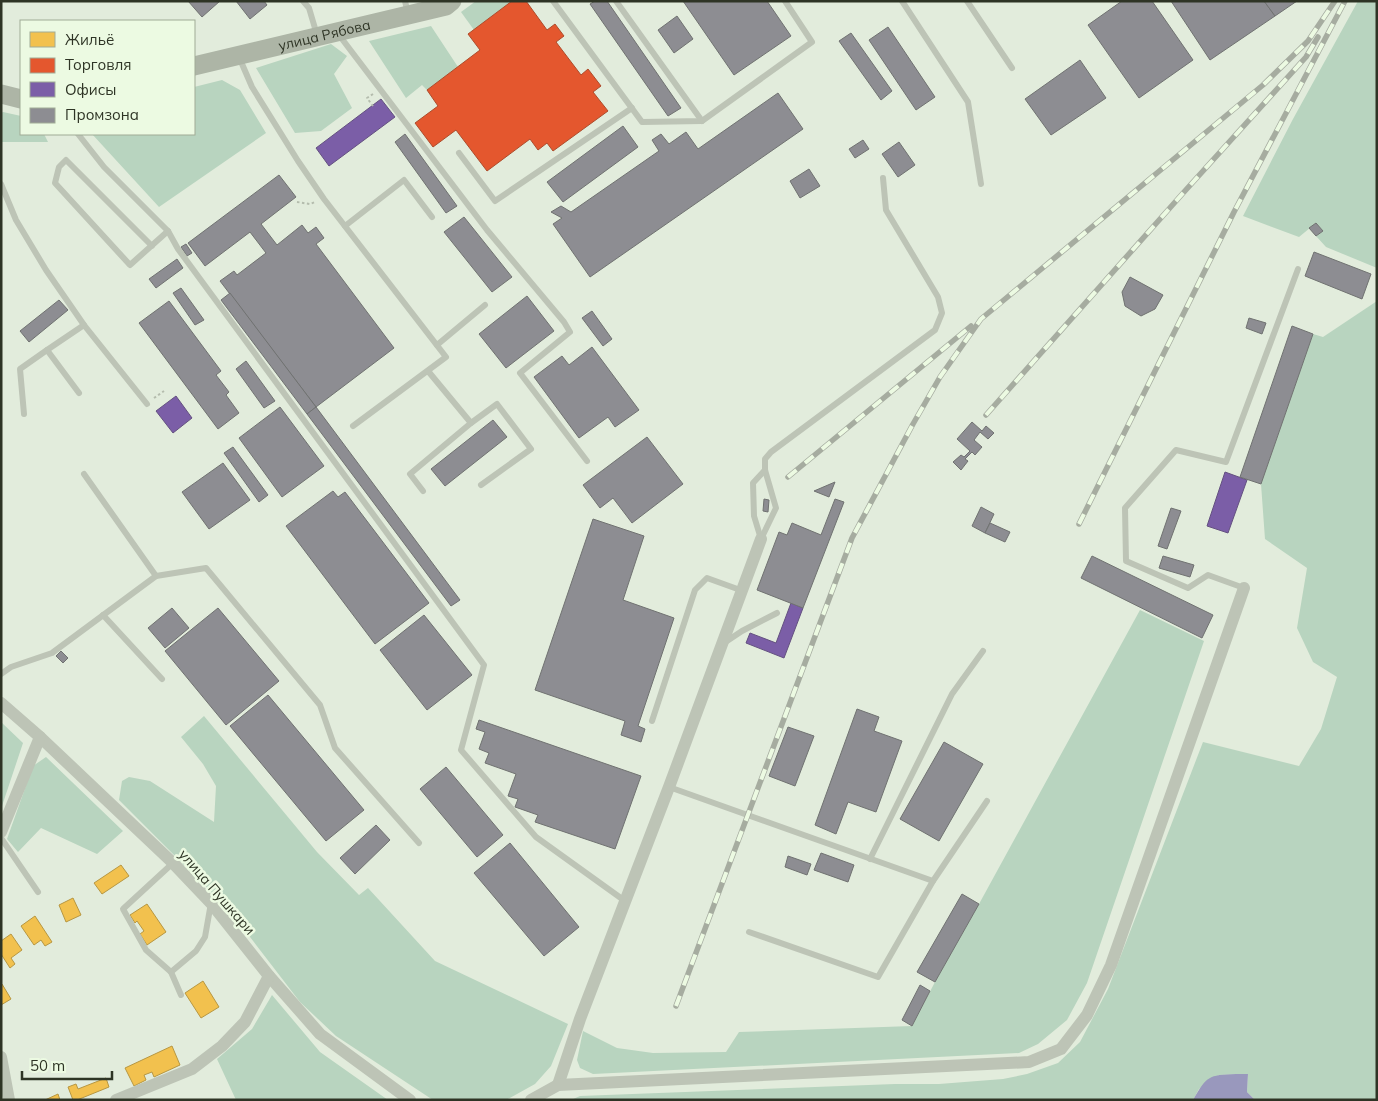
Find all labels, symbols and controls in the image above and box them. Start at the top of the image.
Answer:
street label: улица Рябова [277,15,372,55]
legend [20,20,195,135]
text: Жильё [65,30,114,49]
text: Торговля [65,55,132,74]
text: Офисы [65,80,117,99]
text: Промзона [65,105,139,124]
street label: улица Пушкари [175,846,259,938]
scale bar [22,1048,112,1080]
text: 50 m [30,1056,65,1075]

